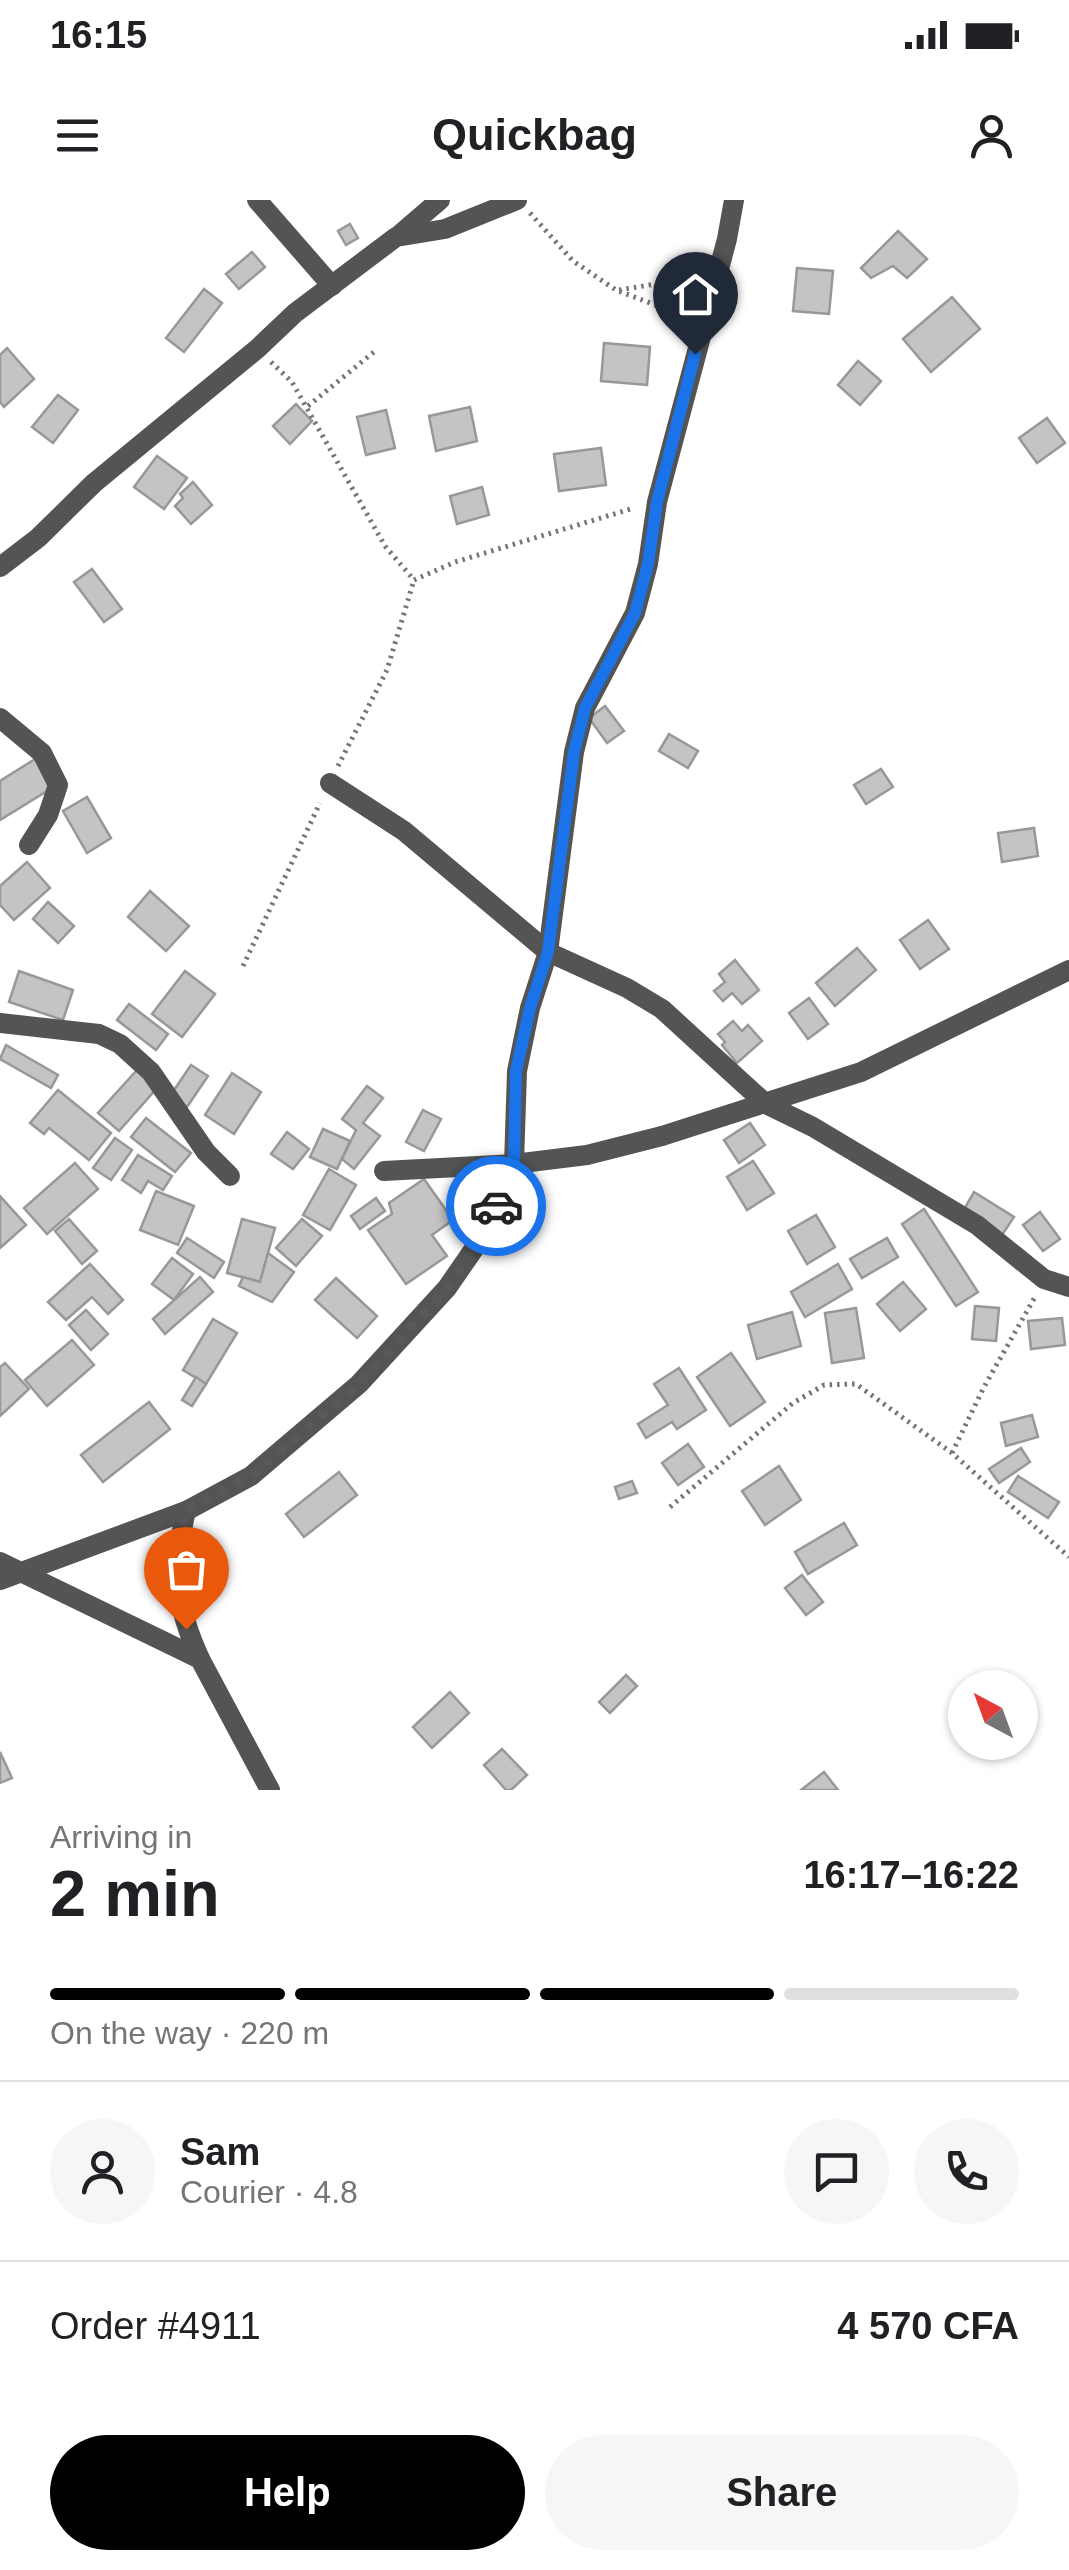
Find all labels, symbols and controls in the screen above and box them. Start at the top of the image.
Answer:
text: 16:15 [50,14,147,56]
icon: menu [50,108,105,163]
icon: person [964,108,1019,163]
text: Quickbag [432,109,637,160]
pin [653,252,738,355]
icon: home [668,267,723,322]
courier [446,1156,546,1256]
icon: car [469,1179,524,1234]
pin [144,1527,229,1630]
icon: bag [159,1542,214,1597]
north arrow [948,1670,1038,1760]
map controls [948,1670,1038,1760]
text: Arriving in [50,1819,192,1855]
text: 16:17–16:22 [803,1854,1019,1896]
text: 2 min [50,1857,220,1930]
text: On the way · 220 m [50,2015,329,2051]
button: person [50,2119,155,2224]
button: chat [784,2119,889,2224]
button: phone [914,2119,1019,2224]
text: Sam [180,2131,260,2173]
text: Courier · 4.8 [180,2174,358,2210]
text: Order #4911 [50,2305,261,2347]
text: 4 570 CFA [837,2305,1019,2347]
button: Help [50,2435,525,2550]
button: Share [545,2435,1019,2550]

